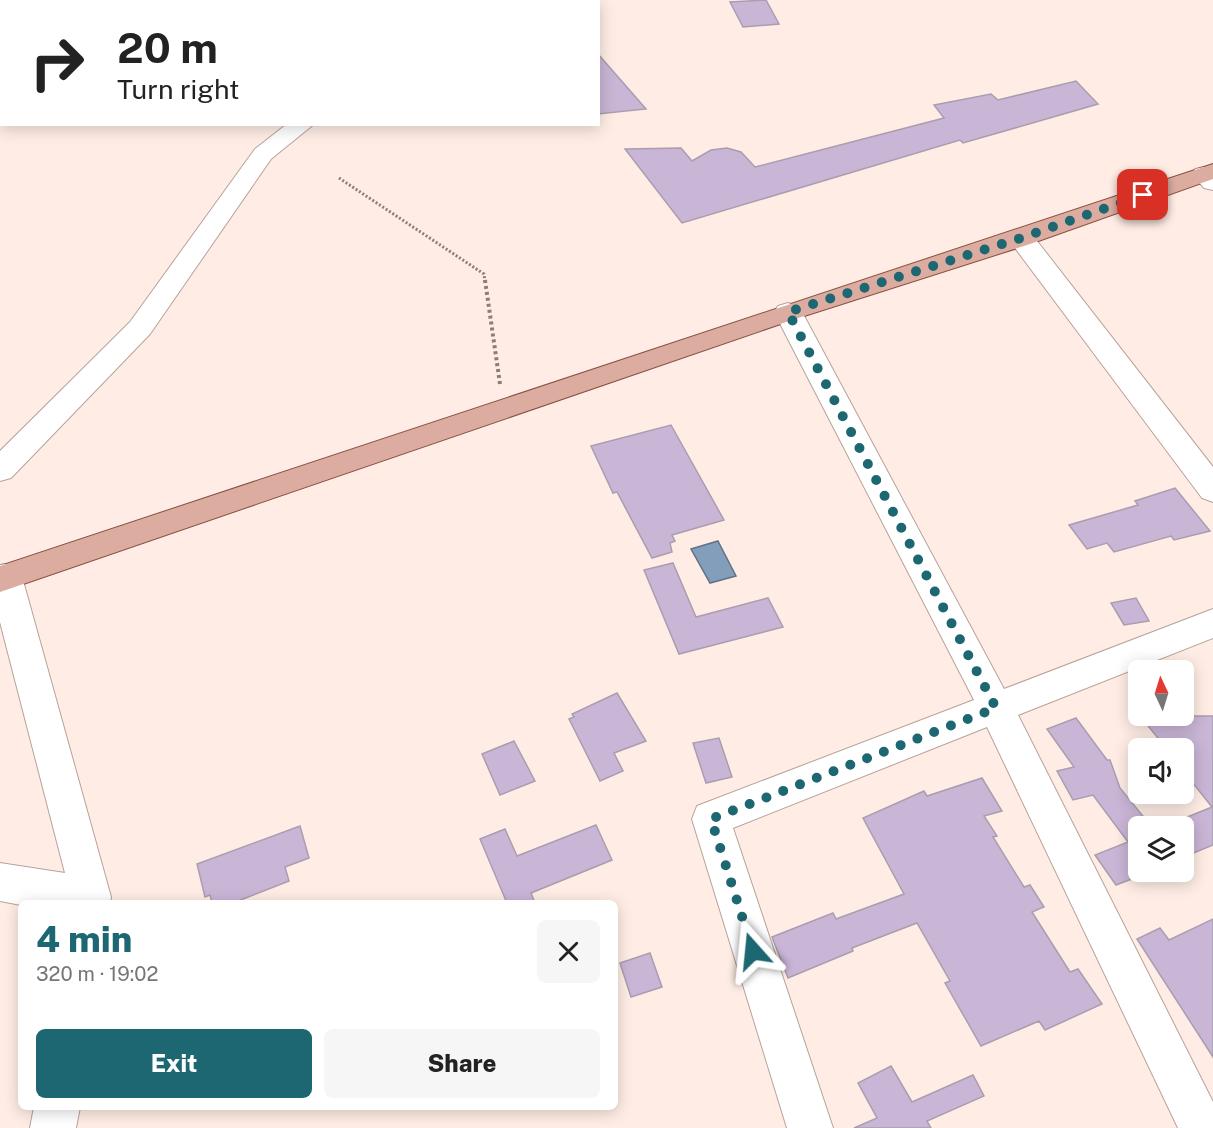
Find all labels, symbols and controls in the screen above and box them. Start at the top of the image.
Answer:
text: 20 m [117,23,218,72]
icon: right [18,24,96,102]
text: Turn right [117,73,240,105]
pin [1117,169,1168,220]
icon: arrive [1126,178,1159,211]
north arrow [1128,660,1194,726]
map controls [1128,660,1194,882]
button: sound [1128,738,1194,804]
button: layers [1128,816,1194,882]
text: 4 min [36,918,132,960]
position arrow [721,919,785,983]
button: close [537,920,600,983]
text: 320 m · 19:02 [36,962,158,986]
button: Exit [36,1029,312,1098]
button: Share [324,1029,600,1098]

